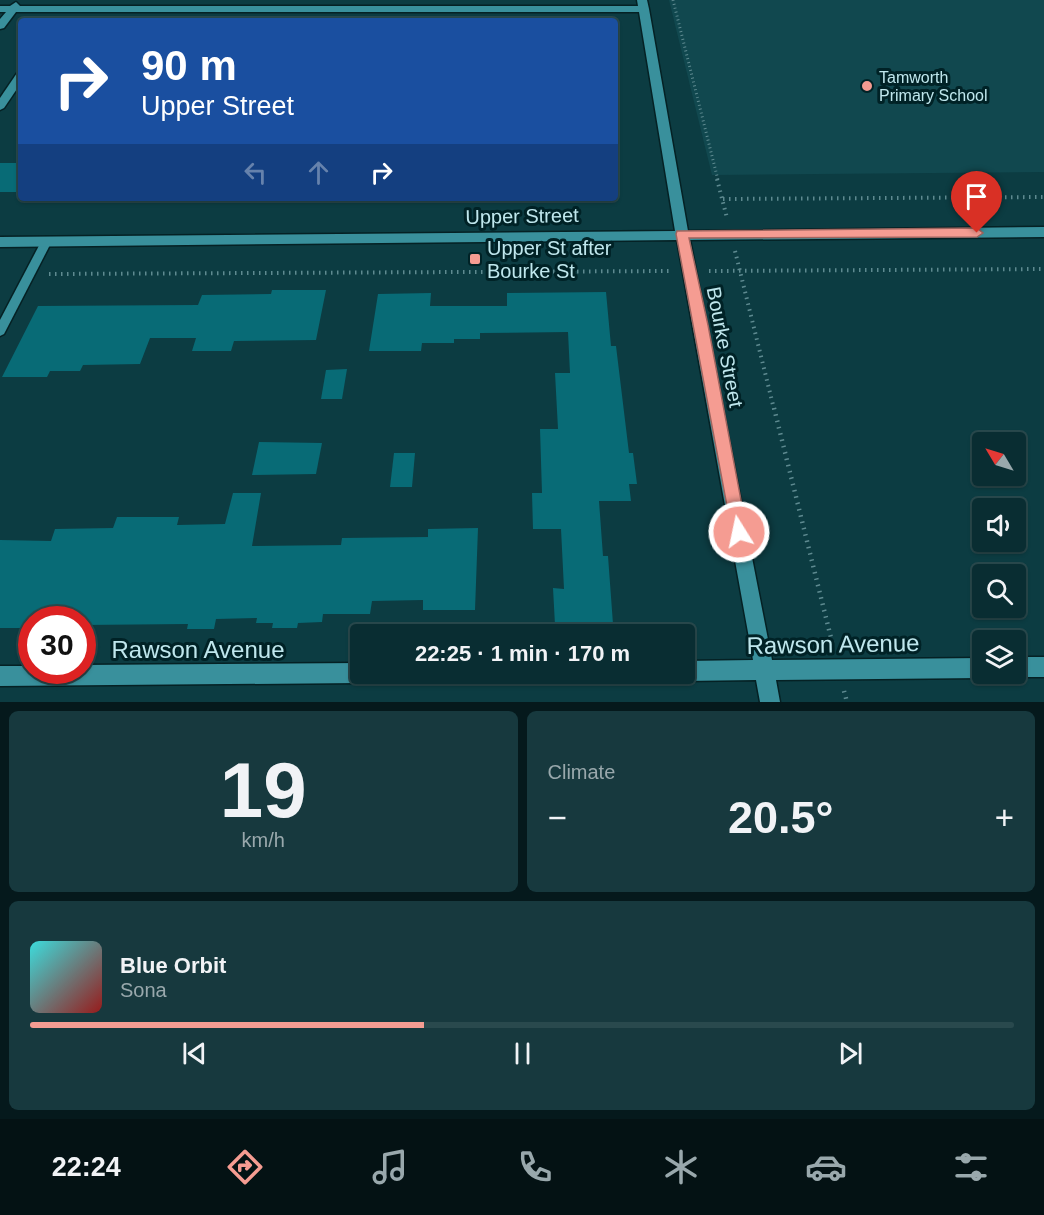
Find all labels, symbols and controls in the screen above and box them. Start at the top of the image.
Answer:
icon: right [42,42,120,120]
text: 90 m [141,42,237,89]
place label: Tamworth Primary School [879,69,987,104]
marker: Tamworth Primary School [860,79,874,93]
text: Upper Street [141,91,294,121]
icon: left [239,156,272,189]
icon: ahead [302,156,335,189]
icon: right [365,156,398,189]
pin [951,171,1002,233]
icon: arrive [960,180,993,213]
street label: Upper Street [465,204,579,228]
place label: Upper St after Bourke St [487,237,612,282]
marker: Upper St after Bourke St [468,252,482,266]
street label: Bourke Street [703,285,748,410]
north arrow [972,432,1026,486]
map controls [972,432,1026,684]
button: sound [972,498,1026,552]
position arrow [707,500,771,564]
button: search [972,564,1026,618]
speed limit sign: 30 [18,606,96,684]
street label: Rawson Avenue [746,629,920,659]
button: layers [972,630,1026,684]
street label: Rawson Avenue [111,636,285,663]
text: 22:25 · 1 min · 170 m [415,641,630,666]
text: 19 [220,746,307,834]
text: Climate [548,761,615,783]
text: 20.5° [728,792,834,843]
text: − [548,799,567,836]
text: + [995,799,1014,836]
text: km/h [242,829,285,851]
text: Blue Orbit [120,953,226,978]
text: Sona [120,979,167,1001]
icon: previous [178,1037,211,1070]
icon: pause [506,1037,539,1070]
icon: next [834,1037,867,1070]
icon: directions [224,1146,266,1188]
icon: music [369,1146,411,1188]
icon: phone [514,1146,556,1188]
icon: climate [660,1146,702,1188]
icon: car [805,1146,847,1188]
icon: filters [950,1146,992,1188]
text: 22:24 [52,1152,121,1182]

